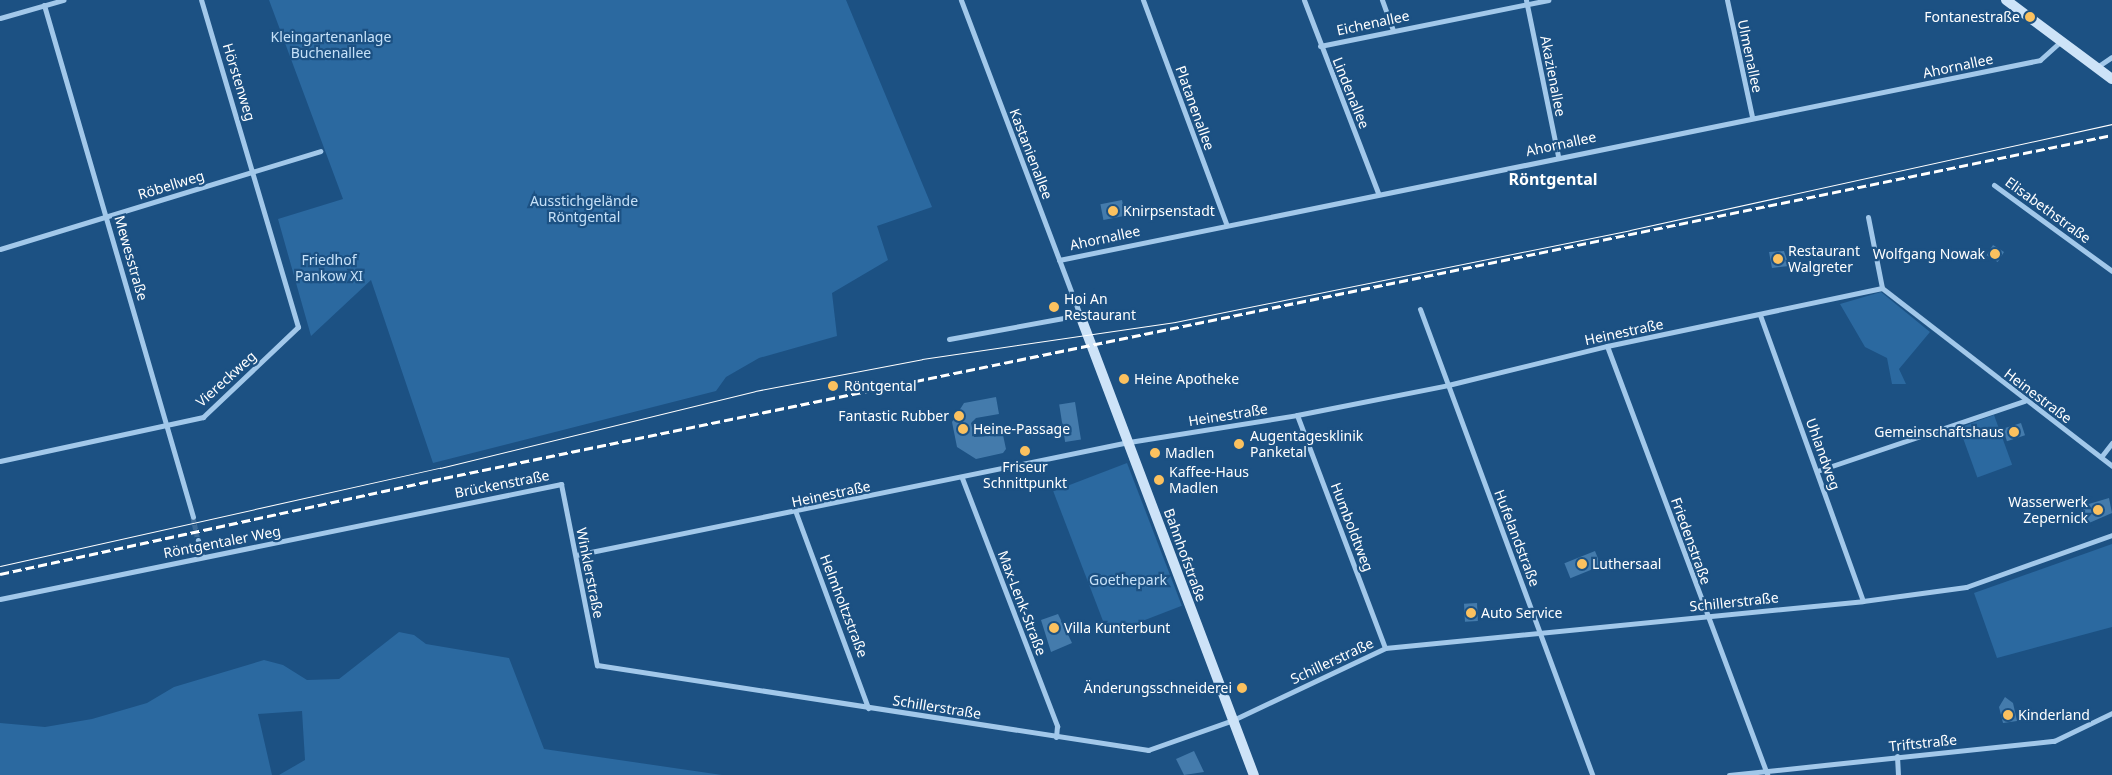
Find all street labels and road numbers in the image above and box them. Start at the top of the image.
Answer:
street label: Eichenallee [1335,7,1411,39]
street label: Ulmenallee [1734,18,1766,94]
street label: Akazienallee [1537,34,1569,118]
street label: Hörstenweg [219,41,259,123]
street label: Ahornallee [1921,50,1995,82]
street label: Lindenallee [1329,55,1373,131]
street label: Platanenallee [1172,63,1218,153]
street label: Kastanienallee [1006,106,1056,202]
street label: Ahornallee [1524,128,1598,160]
street label: Röbellweg [136,167,206,203]
street label: Elisabethstraße [2002,173,2094,247]
street label: Mewesstraße [111,214,151,302]
street label: Ahornallee [1068,222,1142,254]
street label: Heinestraße [1583,315,1665,349]
street label: Viereckweg [193,348,259,410]
street label: Heinestraße [2001,365,2075,427]
street label: Heinestraße [1187,400,1269,430]
street label: Uhlandweg [1802,416,1844,492]
street label: Brückenstraße [453,467,551,501]
street label: Heinestraße [790,477,872,511]
street label: Humboldtweg [1327,480,1377,574]
street label: Hufelandstraße [1491,487,1543,589]
street label: Friedenstraße [1667,495,1715,587]
street label: Bahnhofstraße [1160,506,1210,604]
street label: Röntgentaler Weg [162,522,282,562]
street label: Winklerstraße [573,526,607,620]
street label: Max-Lenk-Straße [994,548,1050,658]
street label: Helmholtzstraße [817,552,871,660]
street label: Schillerstraße [1689,589,1779,615]
street label: Schillerstraße [1288,634,1376,688]
street label: Schillerstraße [892,692,982,722]
street label: Triftstraße [1888,731,1958,755]

